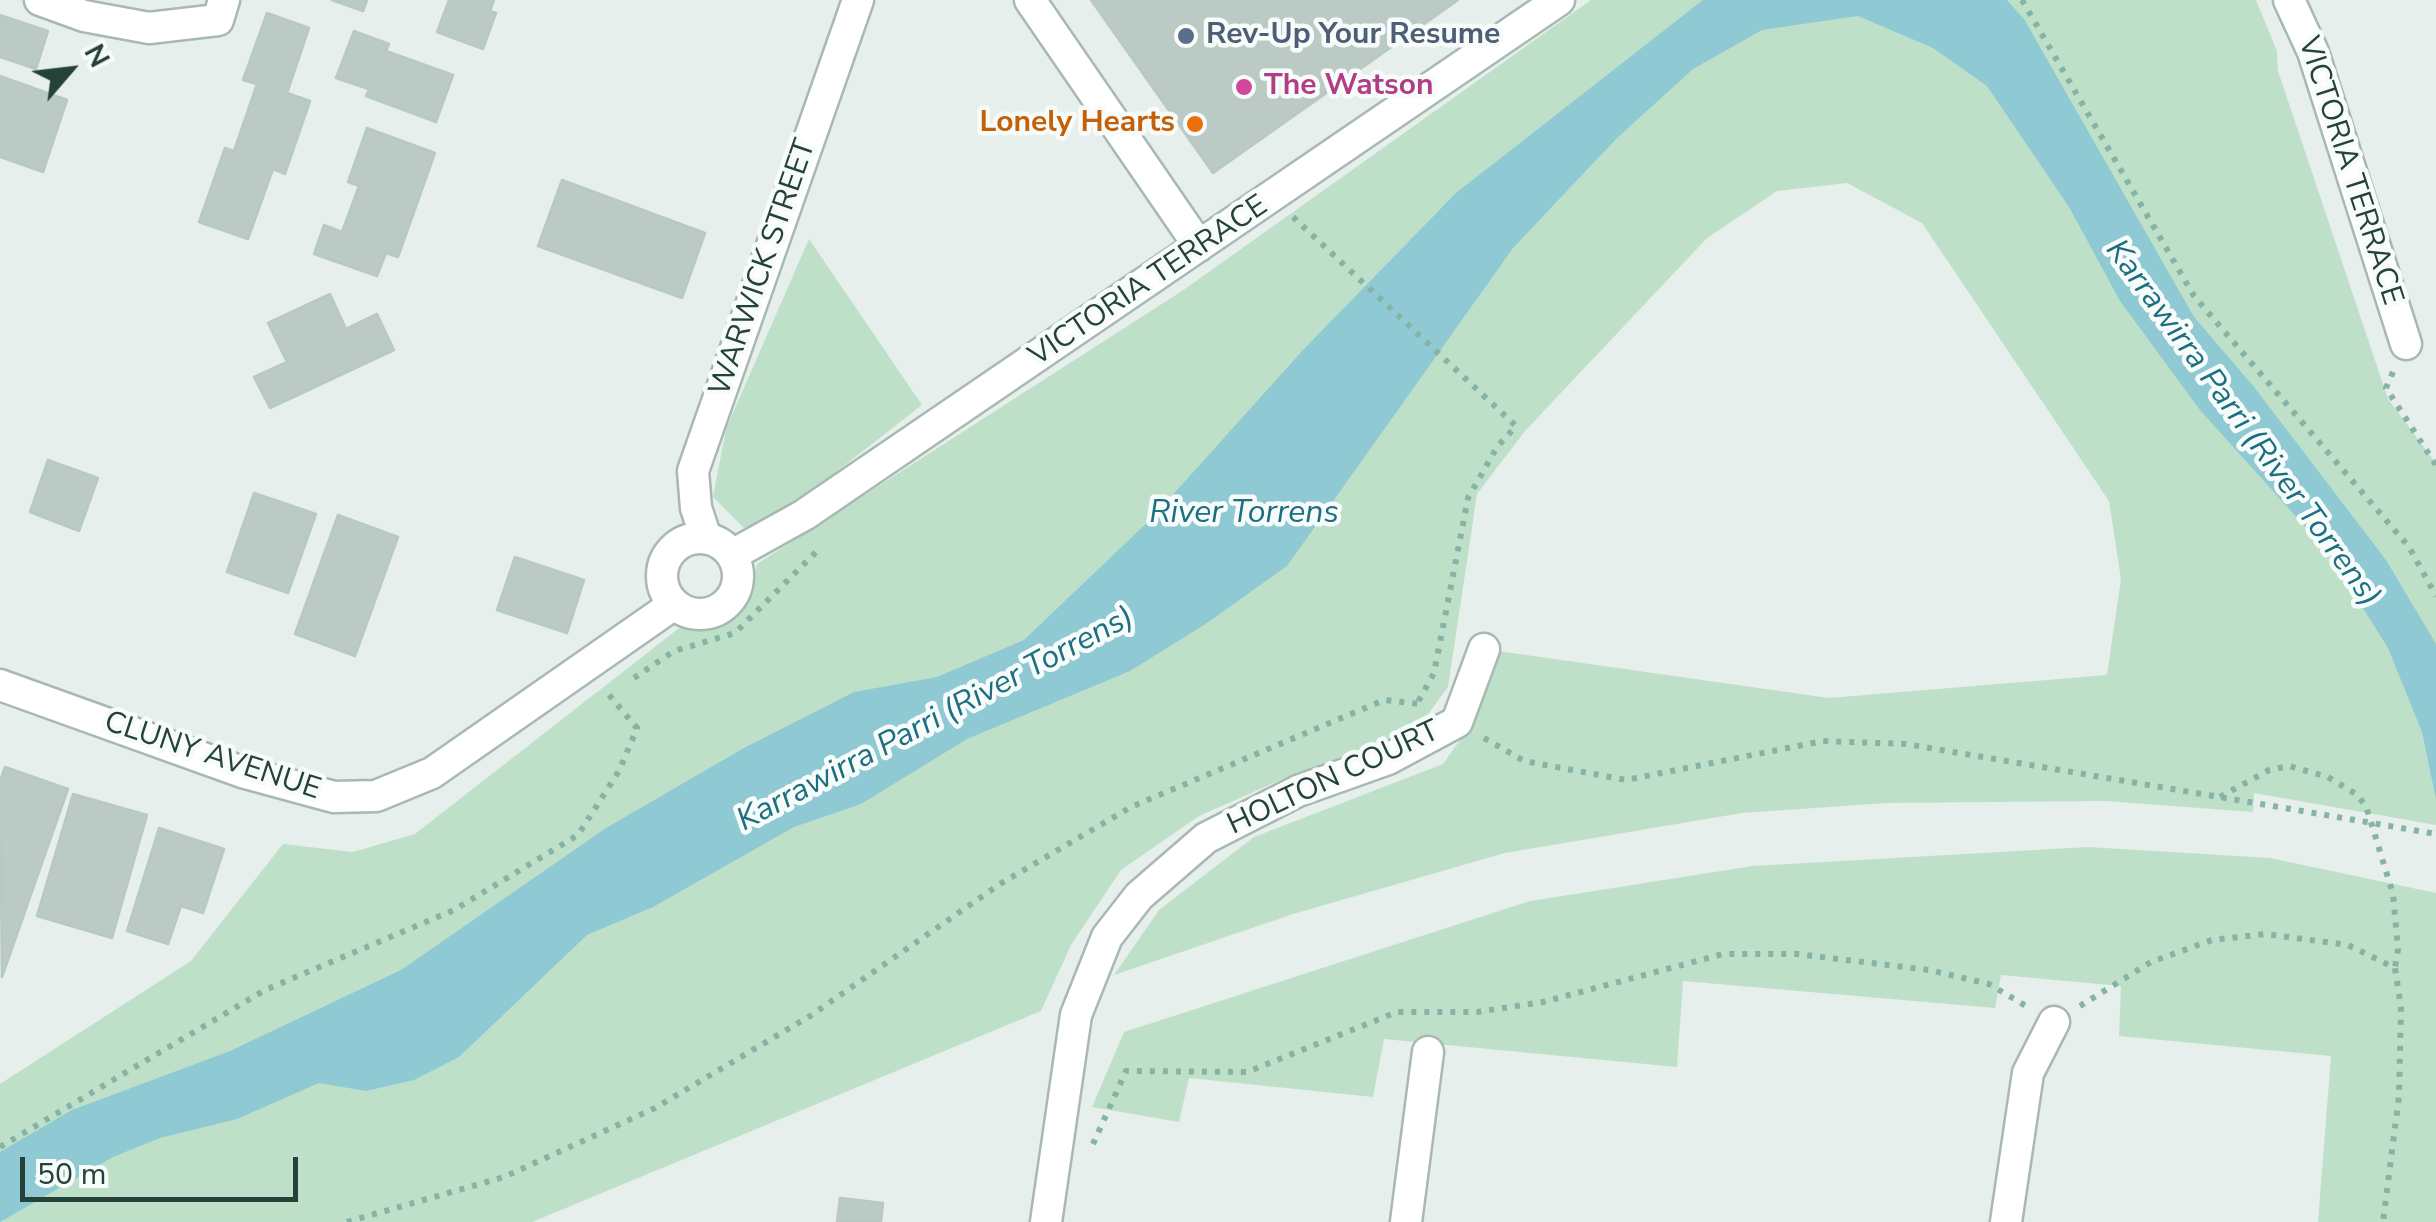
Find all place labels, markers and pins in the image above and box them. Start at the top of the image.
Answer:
place label: Rev-Up Your Resume [1206,18,1500,54]
marker: Rev-Up Your Resume [1175,25,1197,47]
place label: The Watson [1264,69,1434,105]
marker: The Watson [1233,76,1255,98]
place label: Lonely Hearts [980,106,1175,142]
marker: Lonely Hearts [1184,113,1206,135]

